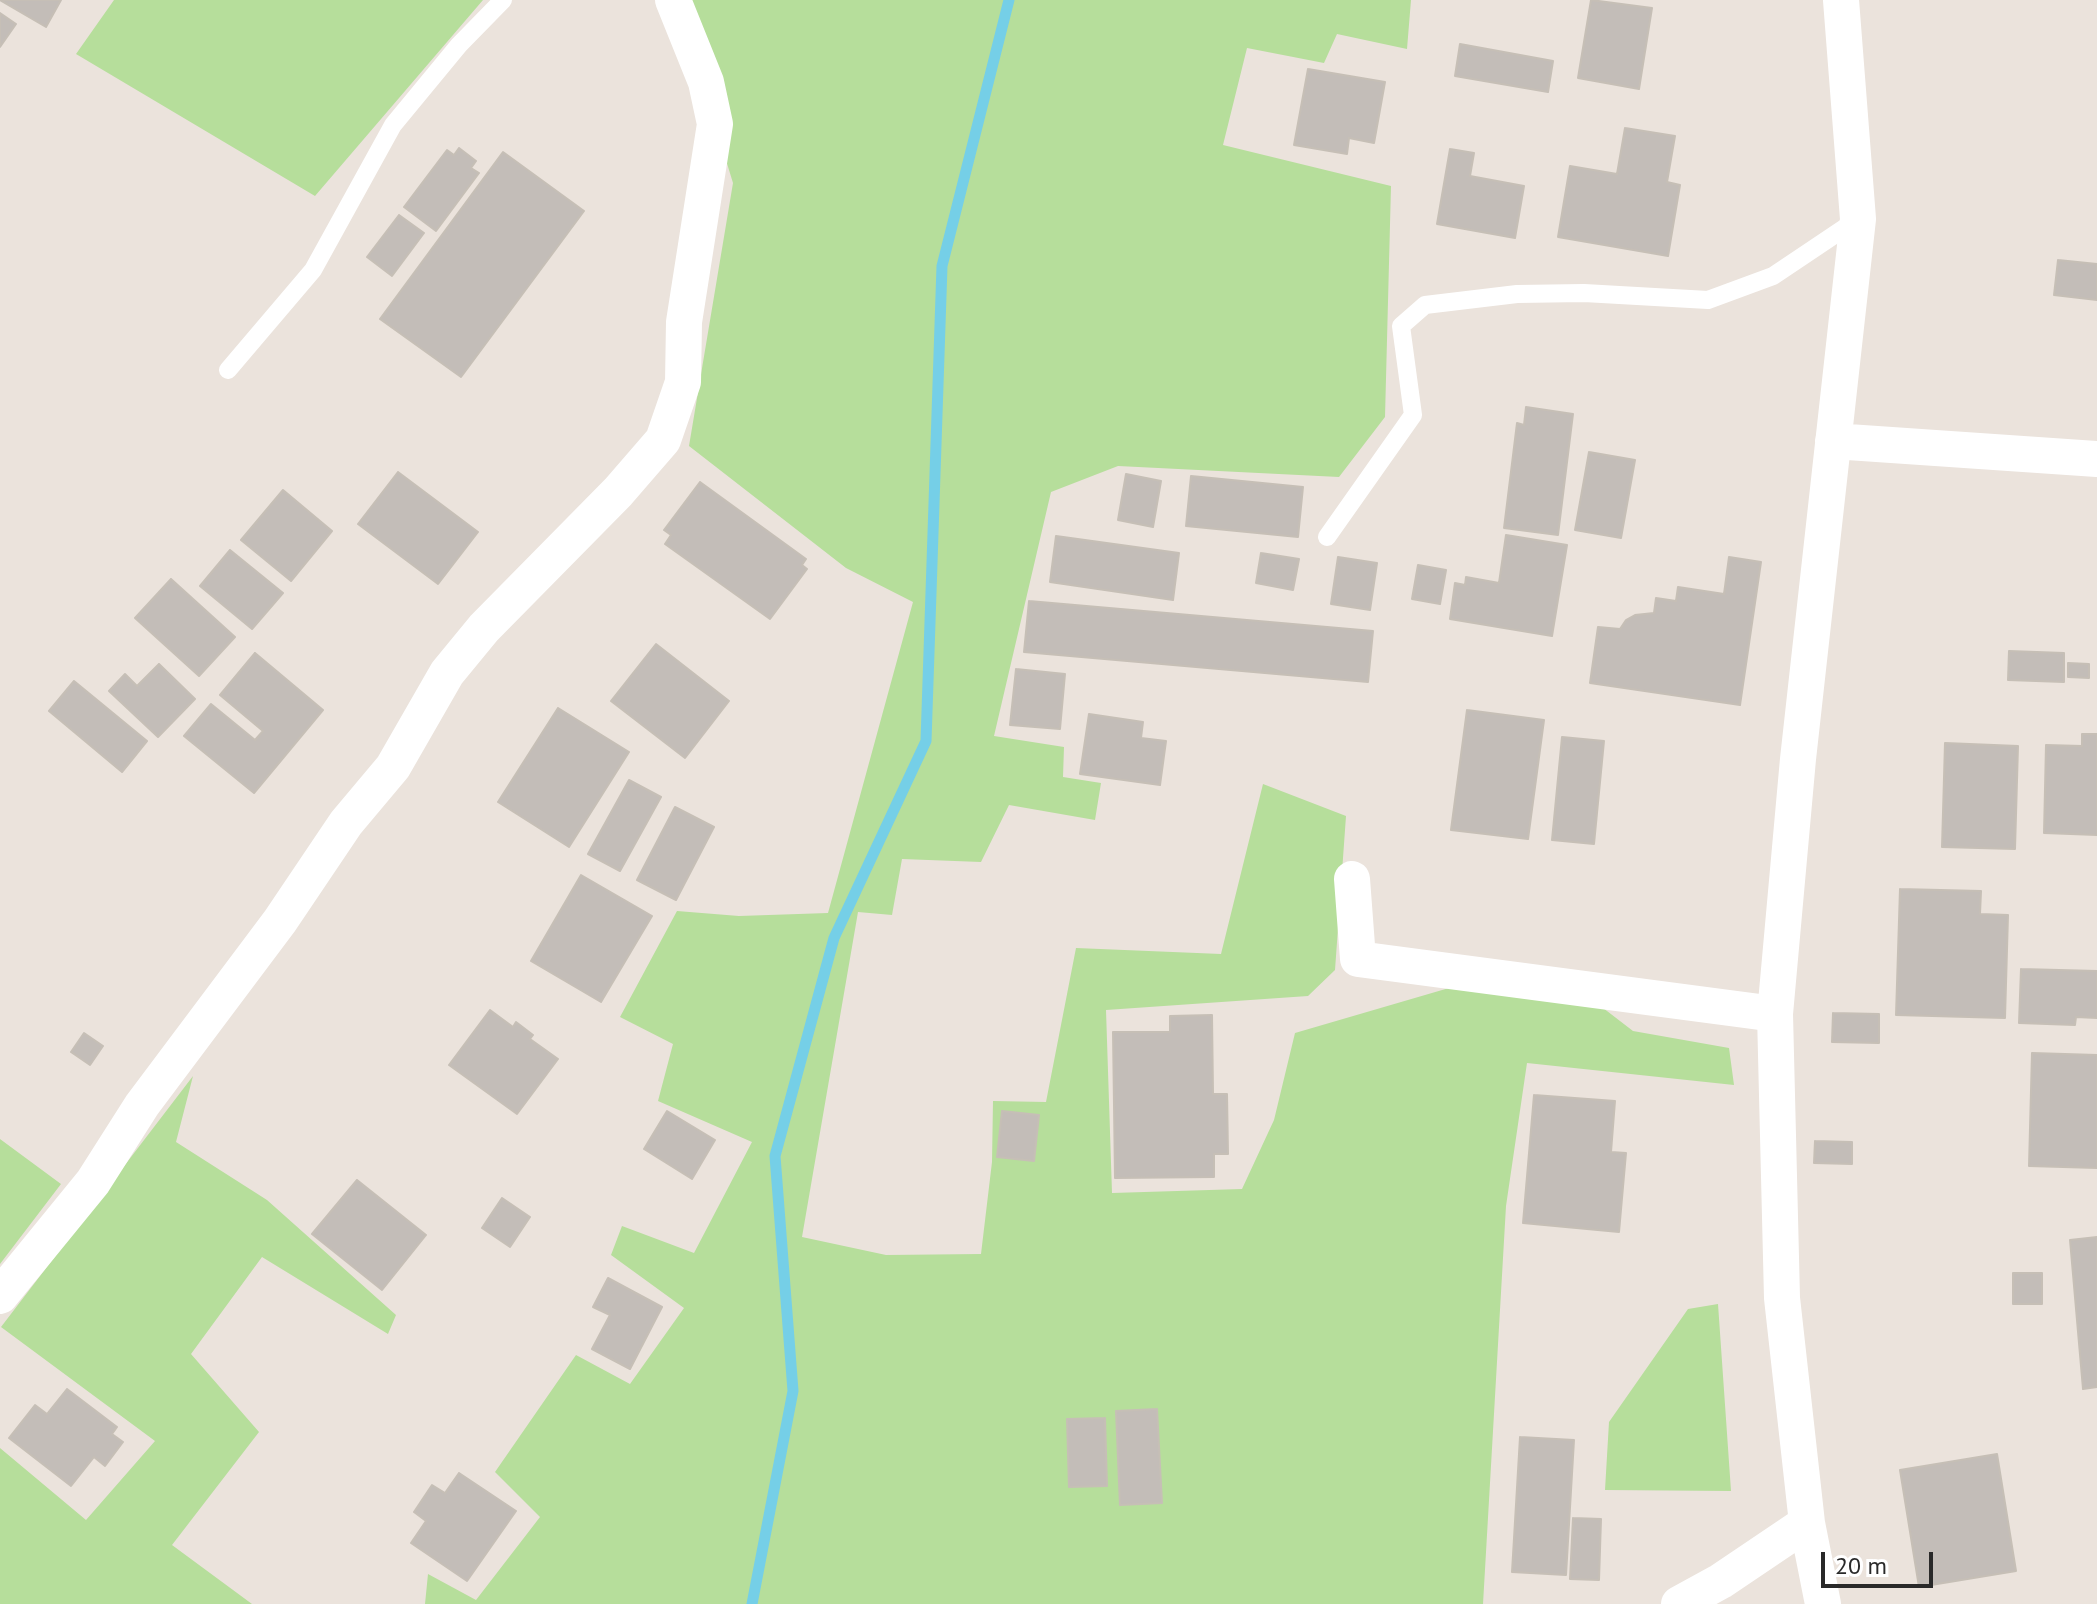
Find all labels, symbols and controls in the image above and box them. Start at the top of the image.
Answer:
scale bar [1825,1536,1937,1586]
text: 20 m [1835,1550,1887,1581]

